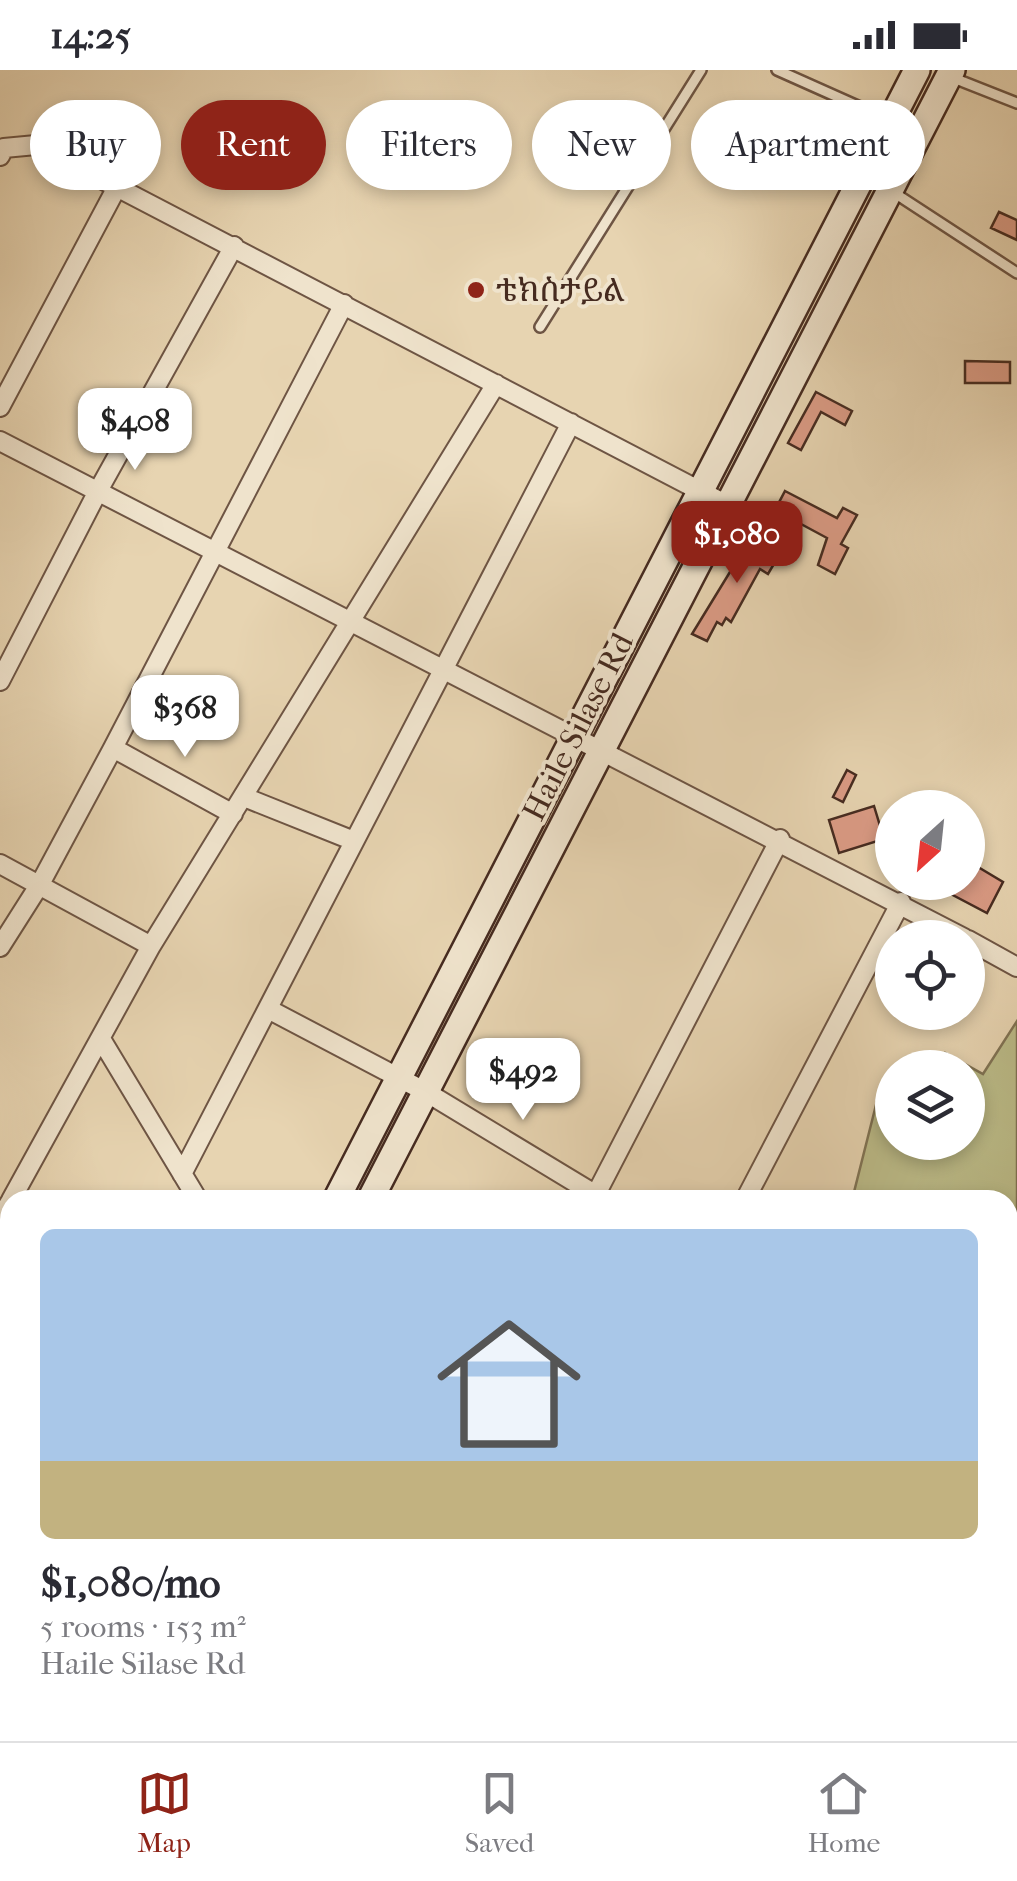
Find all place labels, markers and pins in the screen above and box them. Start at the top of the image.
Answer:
place label: ቴክስታይል [496,272,625,309]
marker: ቴክስታይል [465,279,487,301]
pin: $408 [76,388,194,473]
pin: $1,080 [656,501,818,586]
pin: $368 [126,675,244,760]
pin: $492 [464,1038,582,1123]

